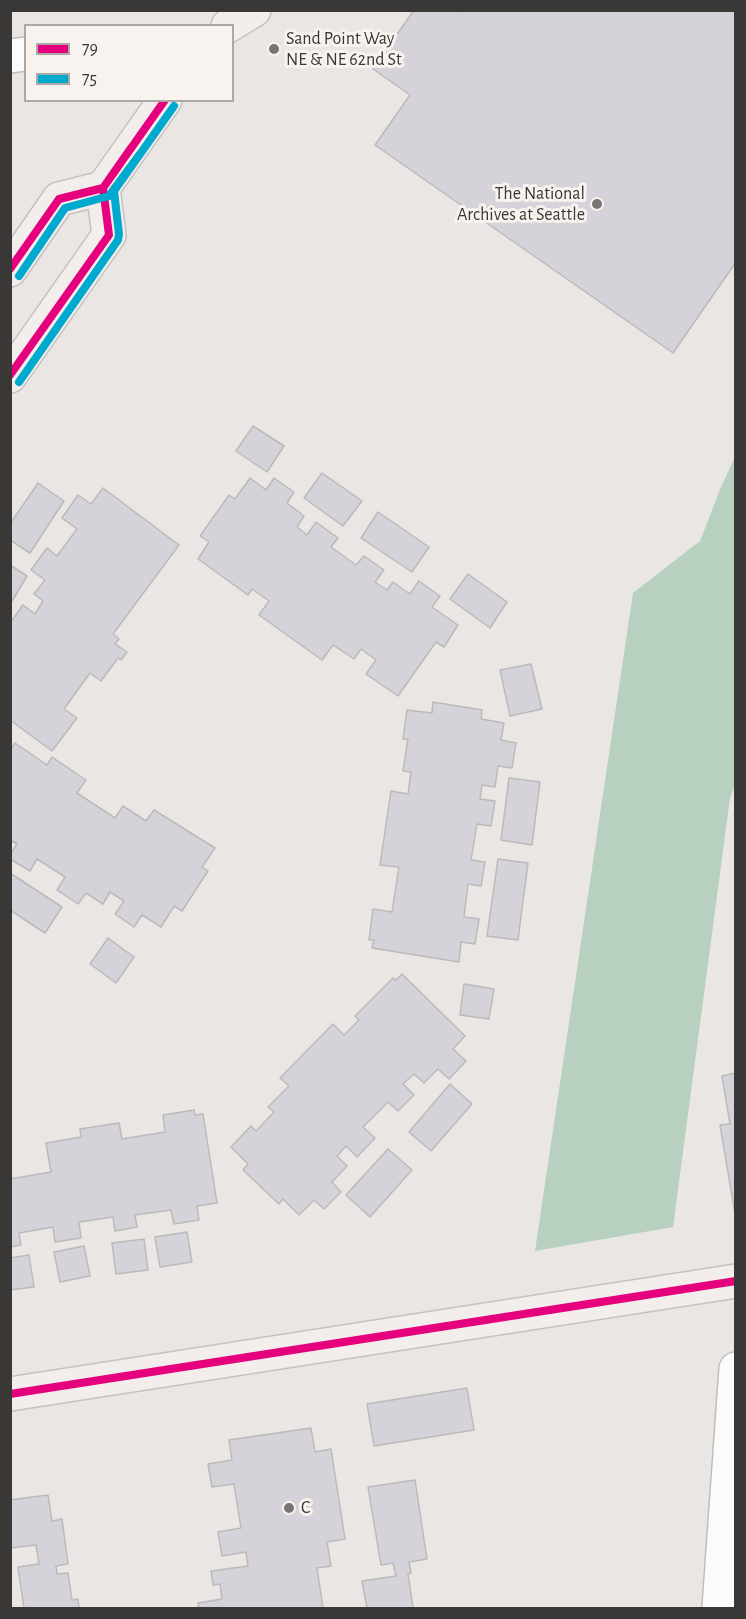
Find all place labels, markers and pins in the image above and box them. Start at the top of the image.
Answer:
place label: Sand Point Way NE & NE 62nd St [286,28,402,70]
marker: Sand Point Way NE & NE 62nd St [267,42,281,56]
place label: The National Archives at Seattle [457,183,585,226]
marker: The National Archives at Seattle [590,197,604,211]
place label: C [301,1497,310,1519]
marker: C [282,1501,296,1515]

